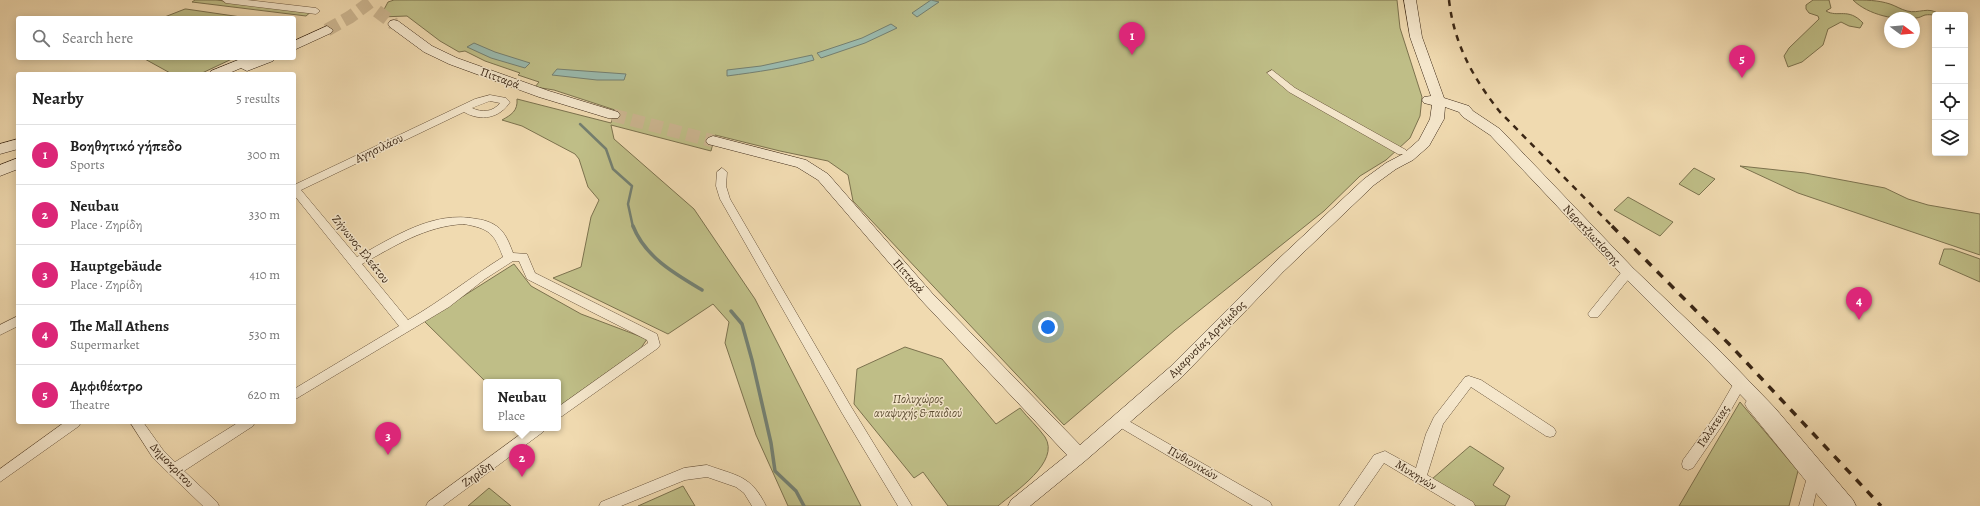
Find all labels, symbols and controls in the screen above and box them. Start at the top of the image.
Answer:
north arrow [1884,12,1920,48]
map controls [1932,12,1968,156]
button: + [1932,12,1968,48]
search box [16,16,296,60]
pin: 1 [1119,22,1145,55]
icon: search [30,27,52,49]
text: Search here [62,28,133,48]
pin: 5 [1729,45,1755,78]
button: − [1932,48,1968,84]
street label: Πιτταρά [478,64,522,93]
button: locate [1932,84,1968,120]
text: Nearby [32,87,83,110]
text: 5 results [236,90,280,107]
button: layers [1932,120,1968,156]
street label: Αγησιλάου [351,130,406,167]
text: Βοηθητικό γήπεδο [70,136,182,156]
text: 1 [43,146,47,163]
text: 300 m [247,146,280,163]
text: Sports [70,156,105,173]
text: Neubau [70,196,119,216]
street label: Νερατζιωτίσσης [1560,201,1624,269]
text: 2 [42,206,48,223]
text: 330 m [249,206,280,223]
street label: Ζήνωνος Ελεάτου [328,211,394,287]
text: Place · Ζηρίδη [70,216,143,233]
street label: Πιτταρά [890,255,929,297]
text: Hauptgebäude [70,256,162,276]
text: 3 [42,266,48,283]
text: 410 m [249,266,280,283]
text: Place · Ζηρίδη [70,276,143,293]
pin: 4 [1846,287,1872,320]
street label: Αμαρυσίας Αρτέμιδος [1164,297,1249,382]
text: The Mall Athens [70,316,169,336]
your location [1038,317,1058,337]
text: 4 [42,326,48,343]
text: 530 m [249,326,280,343]
text: Supermarket [70,336,140,353]
text: Αμφιθέατρο [70,376,143,396]
popup [483,379,561,431]
text: 5 [42,386,48,403]
text: 620 m [247,386,280,403]
text: Neubau [498,387,546,407]
park label: Πολυχώρος αναψυχής & παιδιού [874,391,962,421]
text: Theatre [70,396,110,413]
street label: Γαλάτειας [1693,402,1733,450]
text: Place [498,407,525,424]
pin: 3 [375,422,401,455]
street label: Δημοκρίτου [147,439,197,491]
street label: Πυθιονικών [1165,442,1221,484]
pin: 2 [509,444,535,477]
street label: Μυκηνών [1392,456,1440,494]
street label: Ζηρίδη [458,457,496,491]

